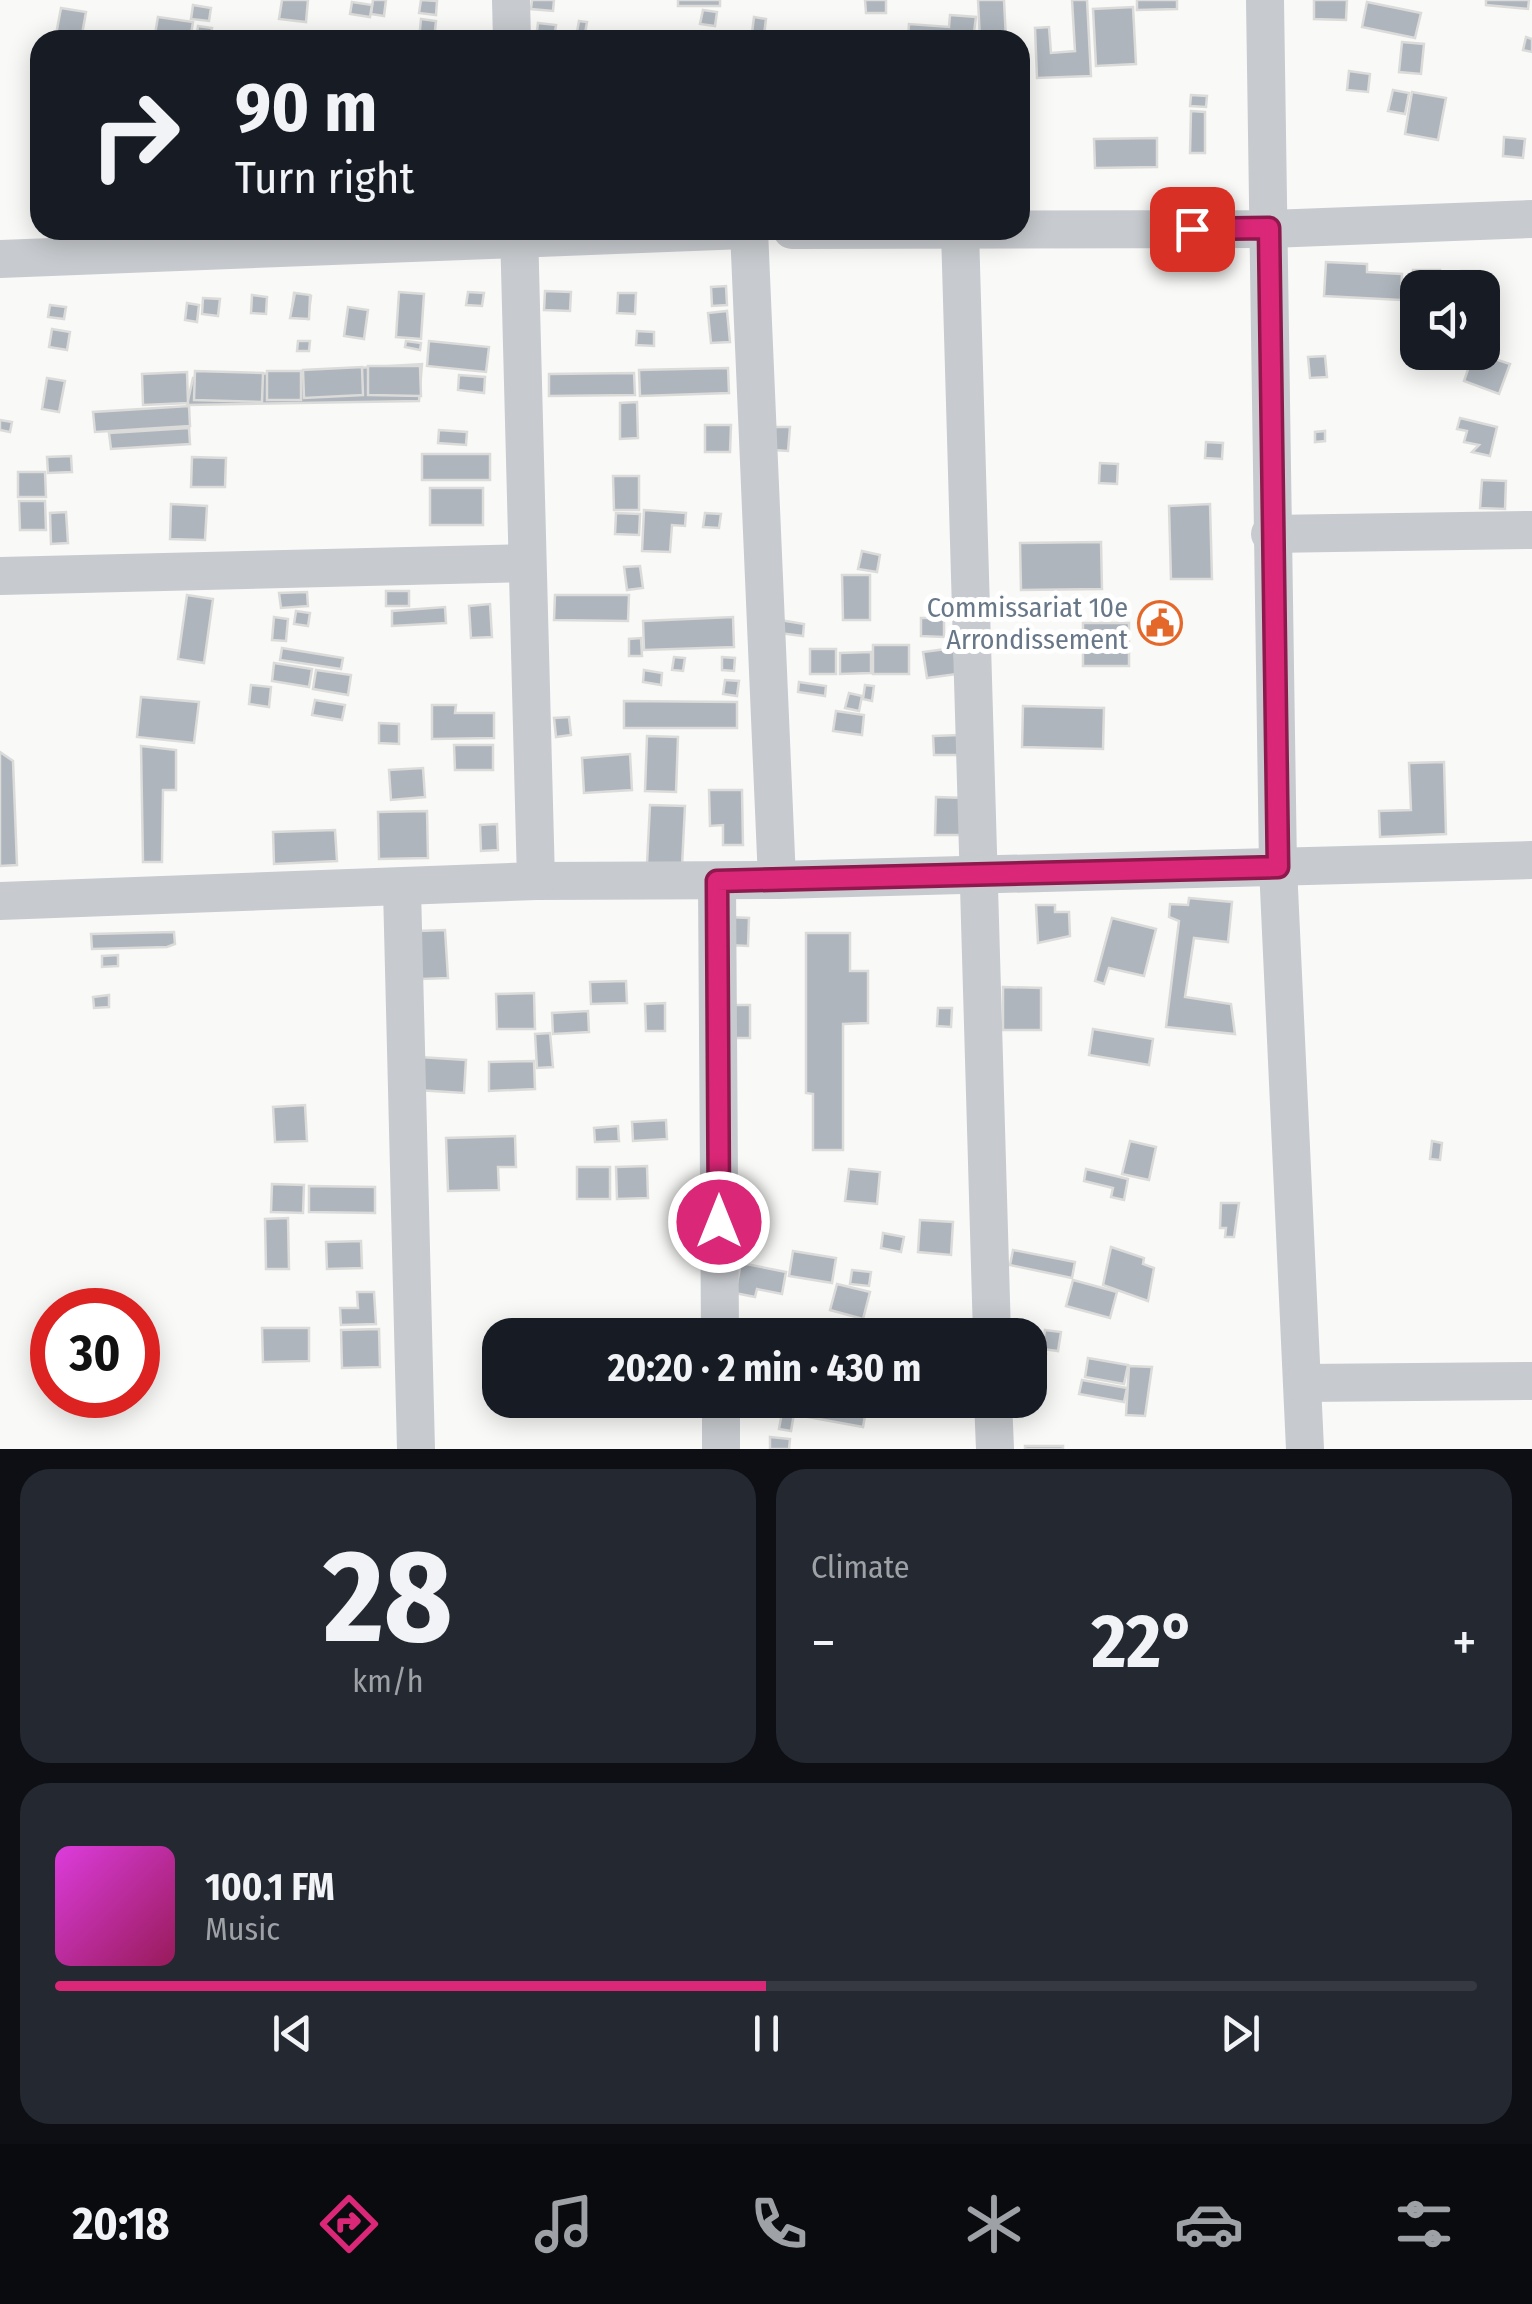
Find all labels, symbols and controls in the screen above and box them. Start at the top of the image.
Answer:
text: 90 m [235,66,377,150]
icon: right [70,70,200,200]
text: Turn right [235,151,414,205]
pin [1150,187,1235,272]
icon: arrive [1165,202,1220,257]
map controls [1400,270,1500,370]
button: sound [1400,270,1500,370]
place label: Commissariat 10e Arrondissement [927,591,1129,656]
public building icon: Commissariat 10e Arrondissement [1137,600,1183,646]
position arrow [667,1170,771,1274]
speed limit sign: 30 [30,1288,160,1418]
text: 20:20 · 2 min · 430 m [608,1345,921,1391]
text: 28 [324,1519,452,1675]
text: Climate [811,1548,910,1586]
text: 22° [1092,1597,1196,1687]
text: − [811,1610,836,1676]
text: + [1452,1610,1477,1676]
text: km/h [352,1662,424,1700]
text: 100.1 FM [205,1864,335,1910]
text: Music [205,1910,280,1948]
icon: previous [265,2006,320,2061]
icon: pause [739,2006,794,2061]
icon: next [1213,2006,1268,2061]
icon: directions [314,2189,384,2259]
icon: music [529,2189,599,2259]
icon: phone [744,2189,814,2259]
icon: climate [959,2189,1029,2259]
icon: car [1174,2189,1244,2259]
icon: filters [1389,2189,1459,2259]
text: 20:18 [73,2197,169,2251]

